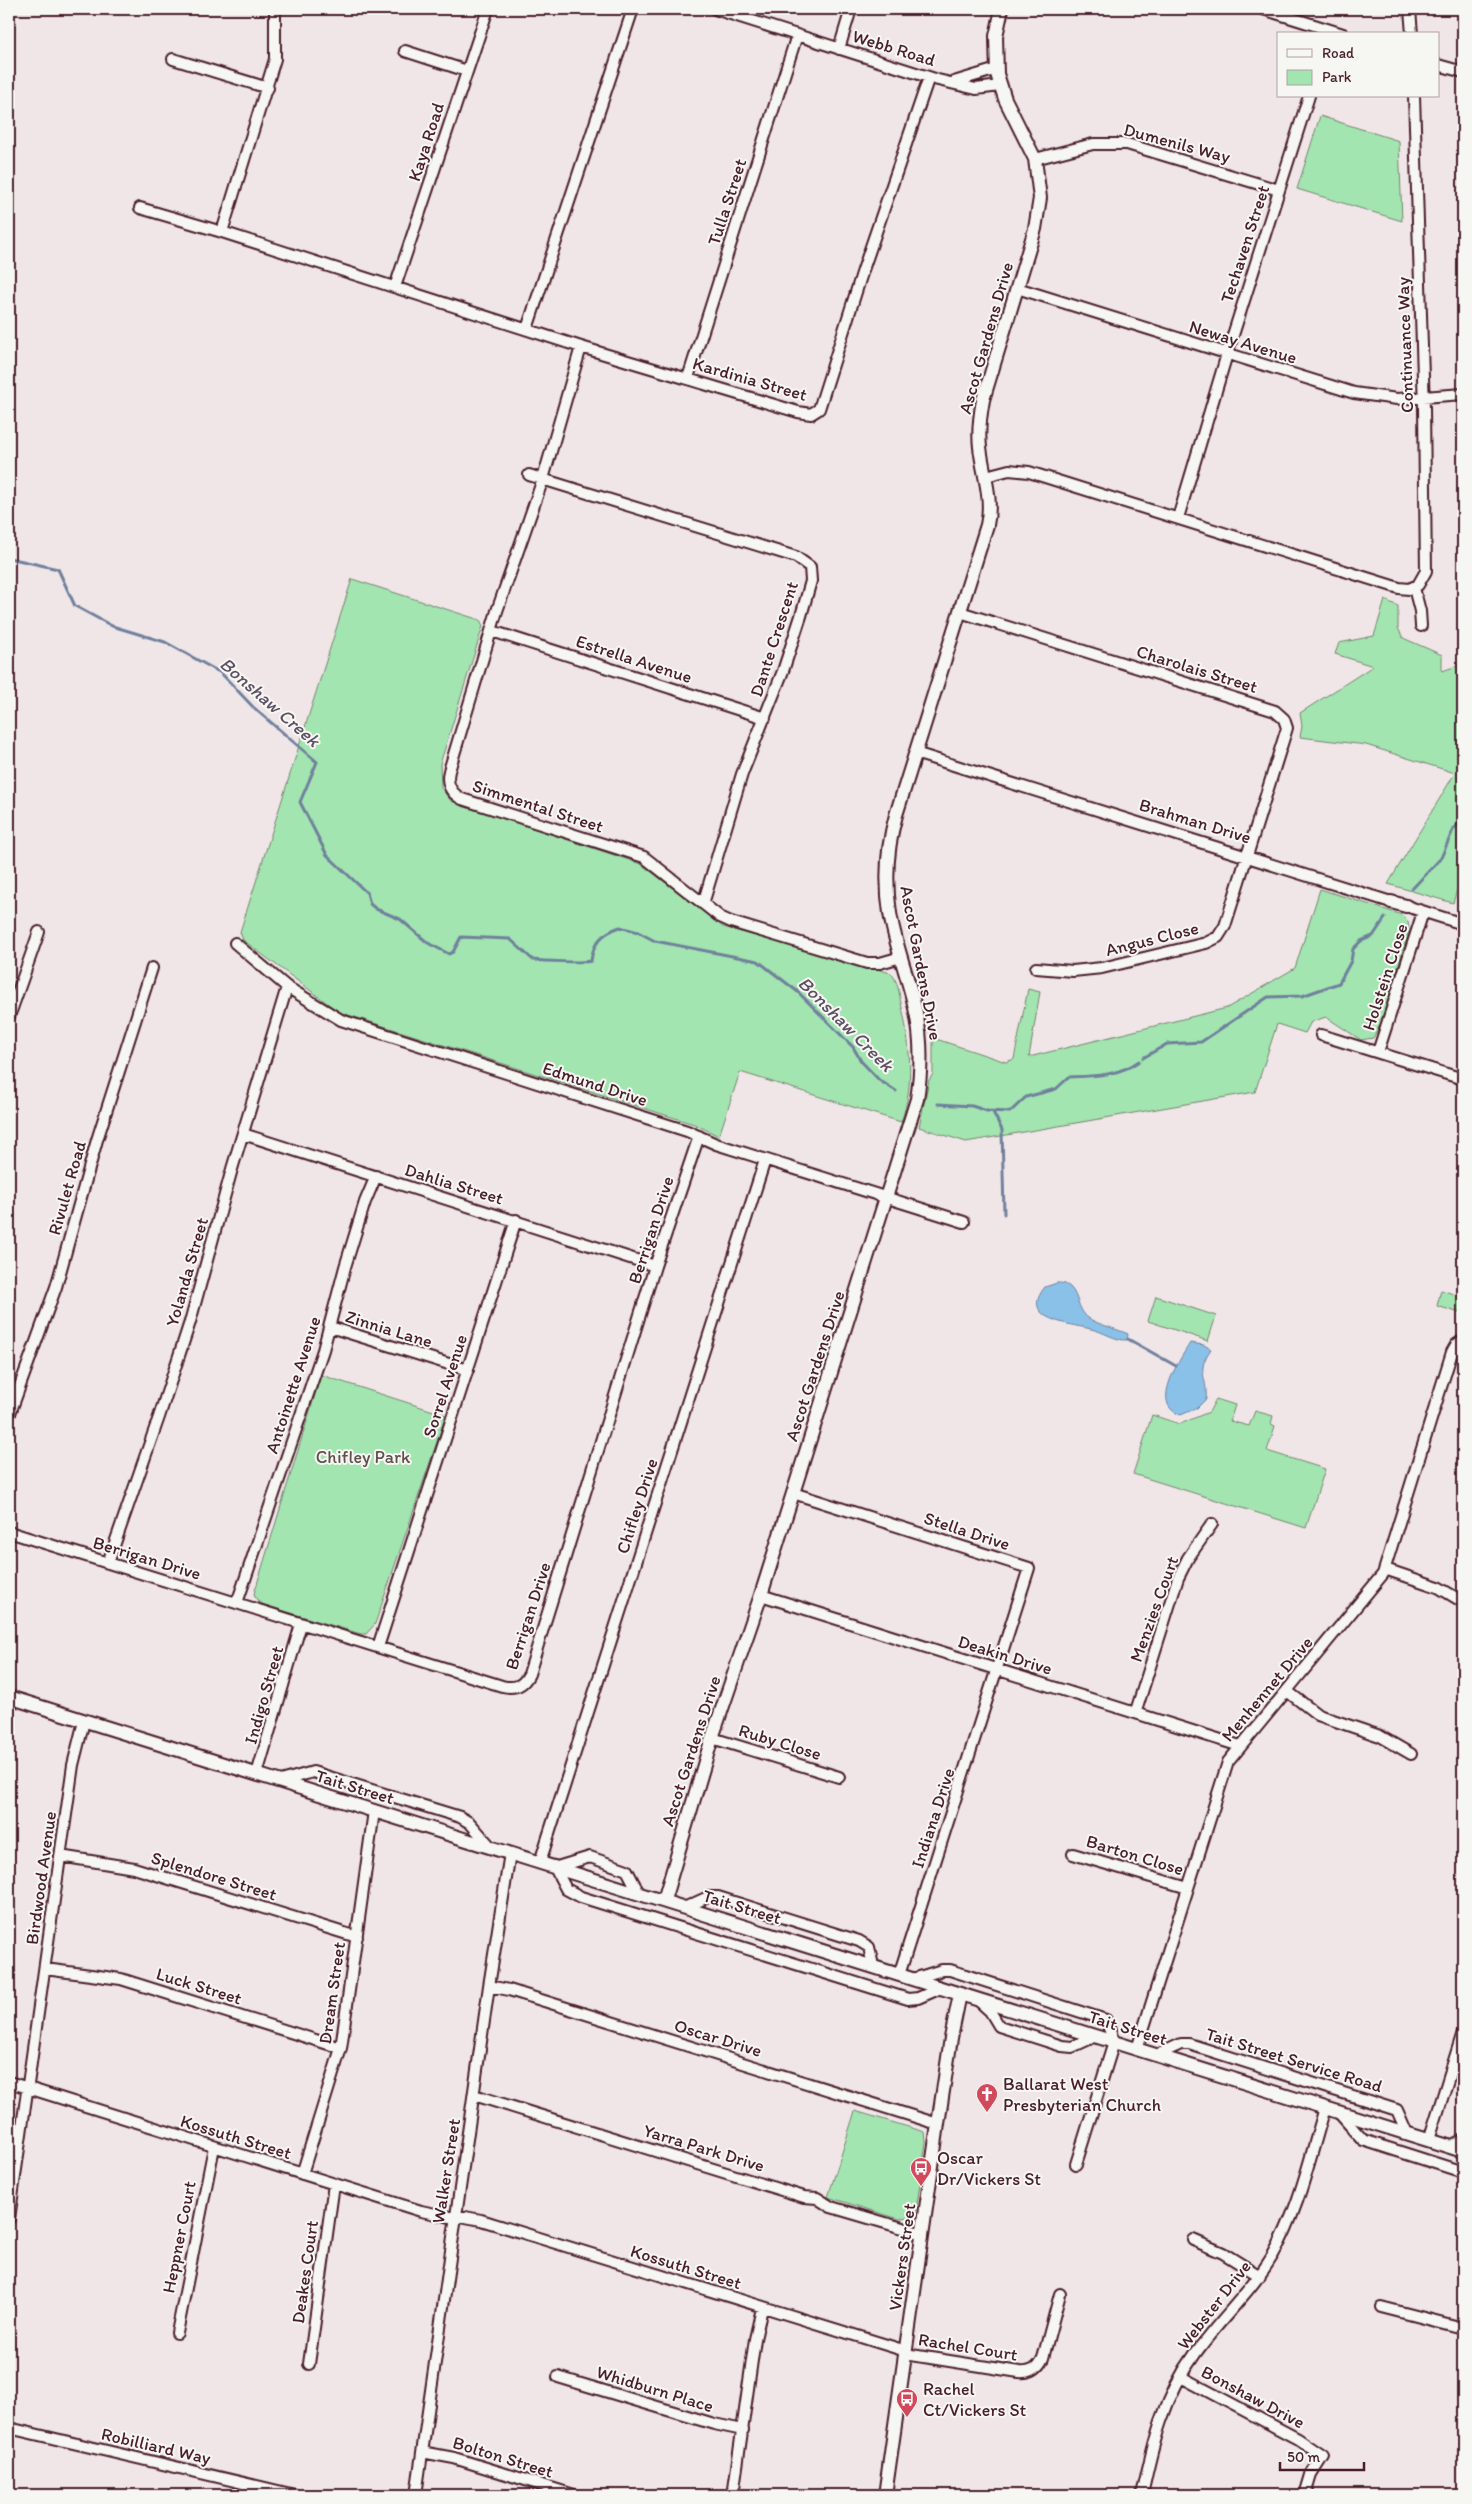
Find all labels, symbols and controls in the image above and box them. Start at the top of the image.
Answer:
street label: Webb Road [850,25,938,71]
legend [1277,32,1440,98]
text: Road [1322,44,1355,62]
text: Park [1322,68,1352,86]
street label: Kaya Road [403,100,449,184]
street label: Dumenils Way [1121,118,1233,168]
street label: Tulla Street [703,156,751,248]
street label: Techaven Street [1216,182,1274,306]
street label: Ascot Gardens Drive [954,260,1018,416]
street label: Continuance Way [1392,276,1418,413]
street label: Neway Avenue [1186,315,1300,369]
street label: Kardinia Street [690,352,810,406]
street label: Dante Crescent [745,578,803,699]
street label: Estrella Avenue [573,630,695,688]
street label: Charolais Street [1134,640,1261,698]
water label: Bonshaw Creek [215,652,326,753]
street label: Simmental Street [470,774,606,838]
street label: Brahman Drive [1136,794,1254,848]
street label: Ascot Gardens Drive [895,884,947,1042]
street label: Angus Close [1103,917,1201,961]
street label: Holstein Close [1357,921,1413,1033]
water label: Bonshaw Creek [794,972,899,1077]
street label: Edmund Drive [540,1057,650,1111]
street label: Rivulet Road [43,1138,91,1238]
street label: Dahlia Street [402,1159,506,1210]
street label: Berrigan Drive [623,1173,679,1287]
street label: Yolanda Street [161,1215,213,1329]
street label: Ascot Gardens Drive [780,1288,850,1444]
street label: Zinnia Lane [343,1305,435,1353]
street label: Antoinette Avenue [260,1314,326,1456]
street label: Sorrel Avenue [418,1332,472,1440]
park label: Chifley Park [316,1446,411,1468]
street label: Chifley Drive [611,1456,663,1556]
street label: Stella Drive [921,1507,1013,1555]
street label: Berrigan Drive [90,1531,204,1585]
street label: Menzies Court [1125,1553,1183,1665]
street label: Berrigan Drive [500,1559,556,1673]
street label: Deakin Drive [955,1630,1055,1680]
street label: Menhennet Drive [1216,1632,1318,1746]
street label: Indigo Street [239,1643,289,1747]
street label: Ascot Gardens Drive [656,1673,726,1829]
street label: Ruby Close [736,1719,824,1765]
street label: Tait Street [313,1765,397,1809]
street label: Indiana Drive [906,1765,960,1871]
street label: Birdwood Avenue [21,1810,61,1946]
street label: Barton Close [1084,1830,1186,1880]
street label: Splendore Street [149,1846,280,1906]
street label: Tait Street [700,1885,784,1929]
street label: Dream Street [314,1940,350,2046]
street label: Luck Street [153,1963,245,2010]
street label: Tait Street [1086,2006,1170,2050]
street label: Oscar Drive [672,2014,764,2062]
street label: Tait Street Service Road [1203,2023,1385,2097]
place label: Ballarat West Presbyterian Church [1003,2073,1161,2116]
church icon: Ballarat West Presbyterian Church [975,2082,999,2113]
street label: Kossuth Street [178,2110,294,2164]
street label: Walker Street [427,2117,465,2225]
street label: Yarra Park Drive [641,2119,767,2177]
place label: Oscar Dr/Vickers St [937,2147,1041,2190]
bus stop icon: Oscar Dr/Vickers St [909,2156,933,2187]
street label: Heppner Court [157,2179,201,2295]
street label: Vickers Street [884,2202,920,2312]
street label: Deakes Court [287,2219,323,2325]
street label: Kossuth Street [628,2240,744,2294]
street label: Webster Drive [1172,2256,1256,2354]
street label: Rachel Court [917,2328,1019,2366]
street label: Whidburn Place [594,2361,716,2417]
street label: Bonshaw Drive [1198,2361,1308,2433]
place label: Rachel Ct/Vickers St [923,2378,1027,2421]
bus stop icon: Rachel Ct/Vickers St [895,2387,919,2418]
street label: Robilliard Way [99,2423,213,2469]
street label: Bolton Street [450,2431,556,2483]
scale bar [1280,2439,1363,2471]
text: 50 m [1287,2448,1320,2466]

